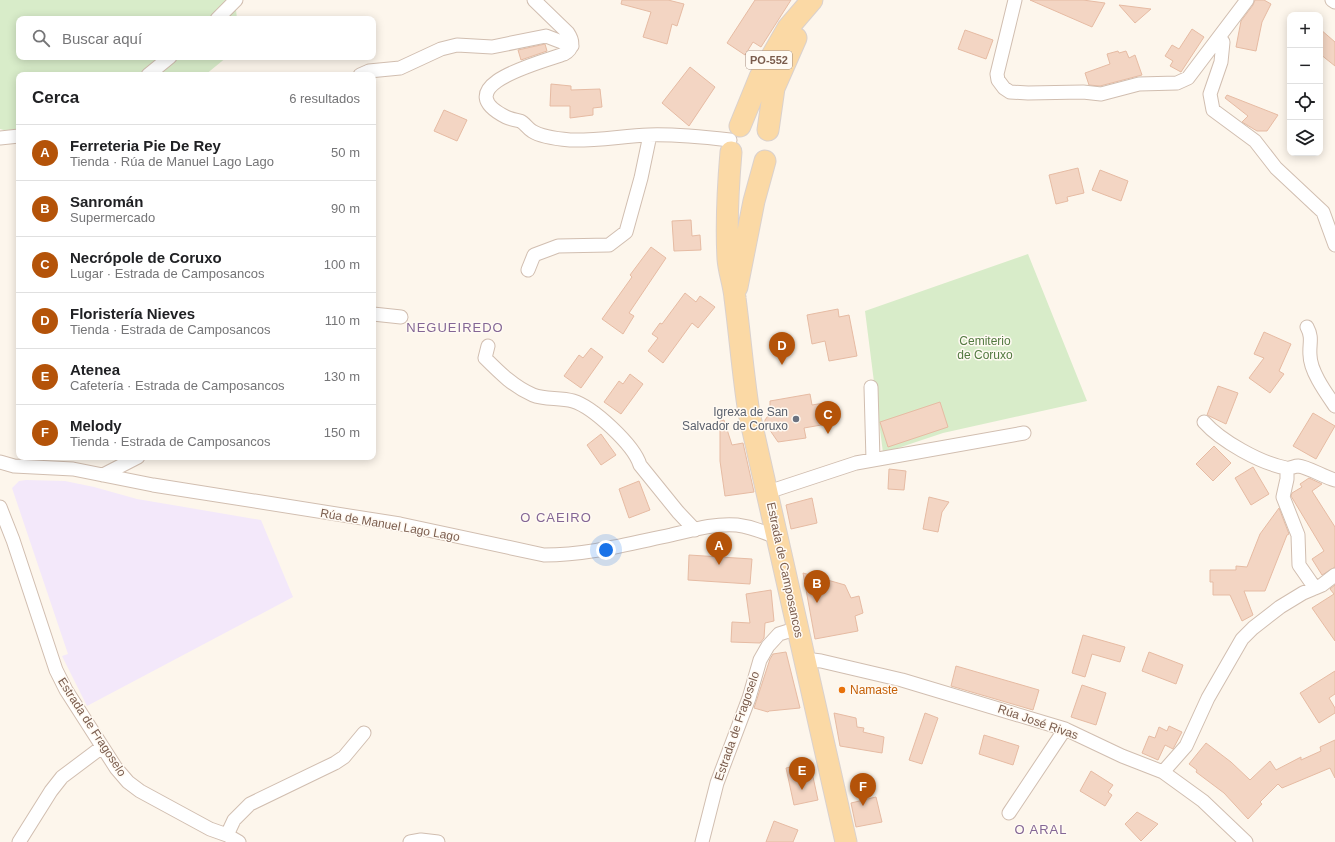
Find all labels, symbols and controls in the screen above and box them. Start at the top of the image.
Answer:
map controls [1287,12,1323,156]
button: + [1287,12,1323,48]
search box [16,16,376,60]
icon: search [30,27,52,49]
text: Buscar aquí [62,30,142,47]
button: − [1287,48,1323,84]
road number: PO-552 [746,51,792,69]
button: locate [1287,84,1323,120]
text: Cerca [32,88,79,107]
text: 6 resultados [289,91,360,106]
button: layers [1287,120,1323,156]
text: Ferreteria Pie De Rey [70,137,221,154]
text: A [40,145,50,160]
text: 50 m [331,145,360,160]
text: Tienda · Rúa de Manuel Lago Lago [70,154,274,169]
text: Sanromán [70,193,143,210]
text: B [40,201,50,216]
text: 90 m [331,201,360,216]
text: Supermercado [70,210,155,225]
text: Necrópole de Coruxo [70,249,222,266]
text: C [40,257,50,272]
text: 100 m [324,257,360,272]
text: Lugar · Estrada de Camposancos [70,266,264,281]
text: Floristería Nieves [70,305,195,322]
text: D [40,313,50,328]
text: 110 m [325,313,360,328]
district label: NEGUEIREDO [406,320,504,335]
text: Tienda · Estrada de Camposancos [70,322,270,337]
pin: D [769,332,795,365]
park label: Cemiterio de Coruxo [957,334,1013,362]
text: Atenea [70,361,120,378]
text: E [41,369,49,384]
text: 130 m [324,369,360,384]
text: Cafetería · Estrada de Camposancos [70,378,285,393]
pin: C [815,401,841,434]
place label: Igrexa de San Salvador de Coruxo [682,405,788,433]
marker: Igrexa de San Salvador de Coruxo [791,414,801,424]
text: Melody [70,417,122,434]
text: F [41,425,49,440]
text: 150 m [324,425,360,440]
text: Tienda · Estrada de Camposancos [70,434,270,449]
street label: Estrada de Camposancos [764,501,806,639]
street label: Rúa de Manuel Lago Lago [319,506,461,544]
district label: O CAEIRO [520,510,592,525]
pin: A [706,532,732,565]
your location [596,540,616,560]
pin: B [804,570,830,603]
street label: Estrada de Fragoselo [712,669,762,783]
street label: Estrada de Fragoselo [55,675,129,779]
place label: Namaste [850,683,898,697]
marker: Namaste [837,685,847,695]
street label: Rúa José Rivas [996,702,1080,742]
pin: E [789,757,815,790]
pin: F [850,773,876,806]
district label: O ARAL [1015,822,1067,837]

